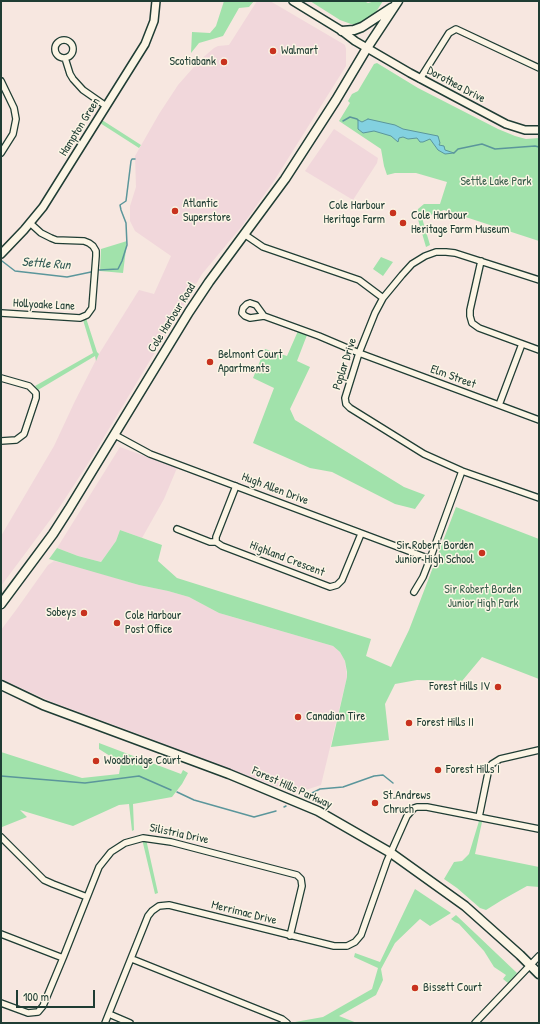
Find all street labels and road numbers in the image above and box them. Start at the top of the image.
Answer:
street label: Dorothea Drive [424,64,488,106]
street label: Hampton Green [56,95,104,159]
street label: Cole Harbour Road [145,281,199,355]
street label: Hollyoake Lane [13,296,75,314]
street label: Poplar Drive [330,336,360,392]
street label: Elm Street [428,362,478,392]
street label: Hugh Allen Drive [240,470,310,508]
street label: Highland Crescent [248,538,326,580]
street label: Forest Hills Parkway [250,764,334,812]
street label: Silistria Drive [148,821,210,847]
street label: Merrimac Drive [210,898,278,928]

